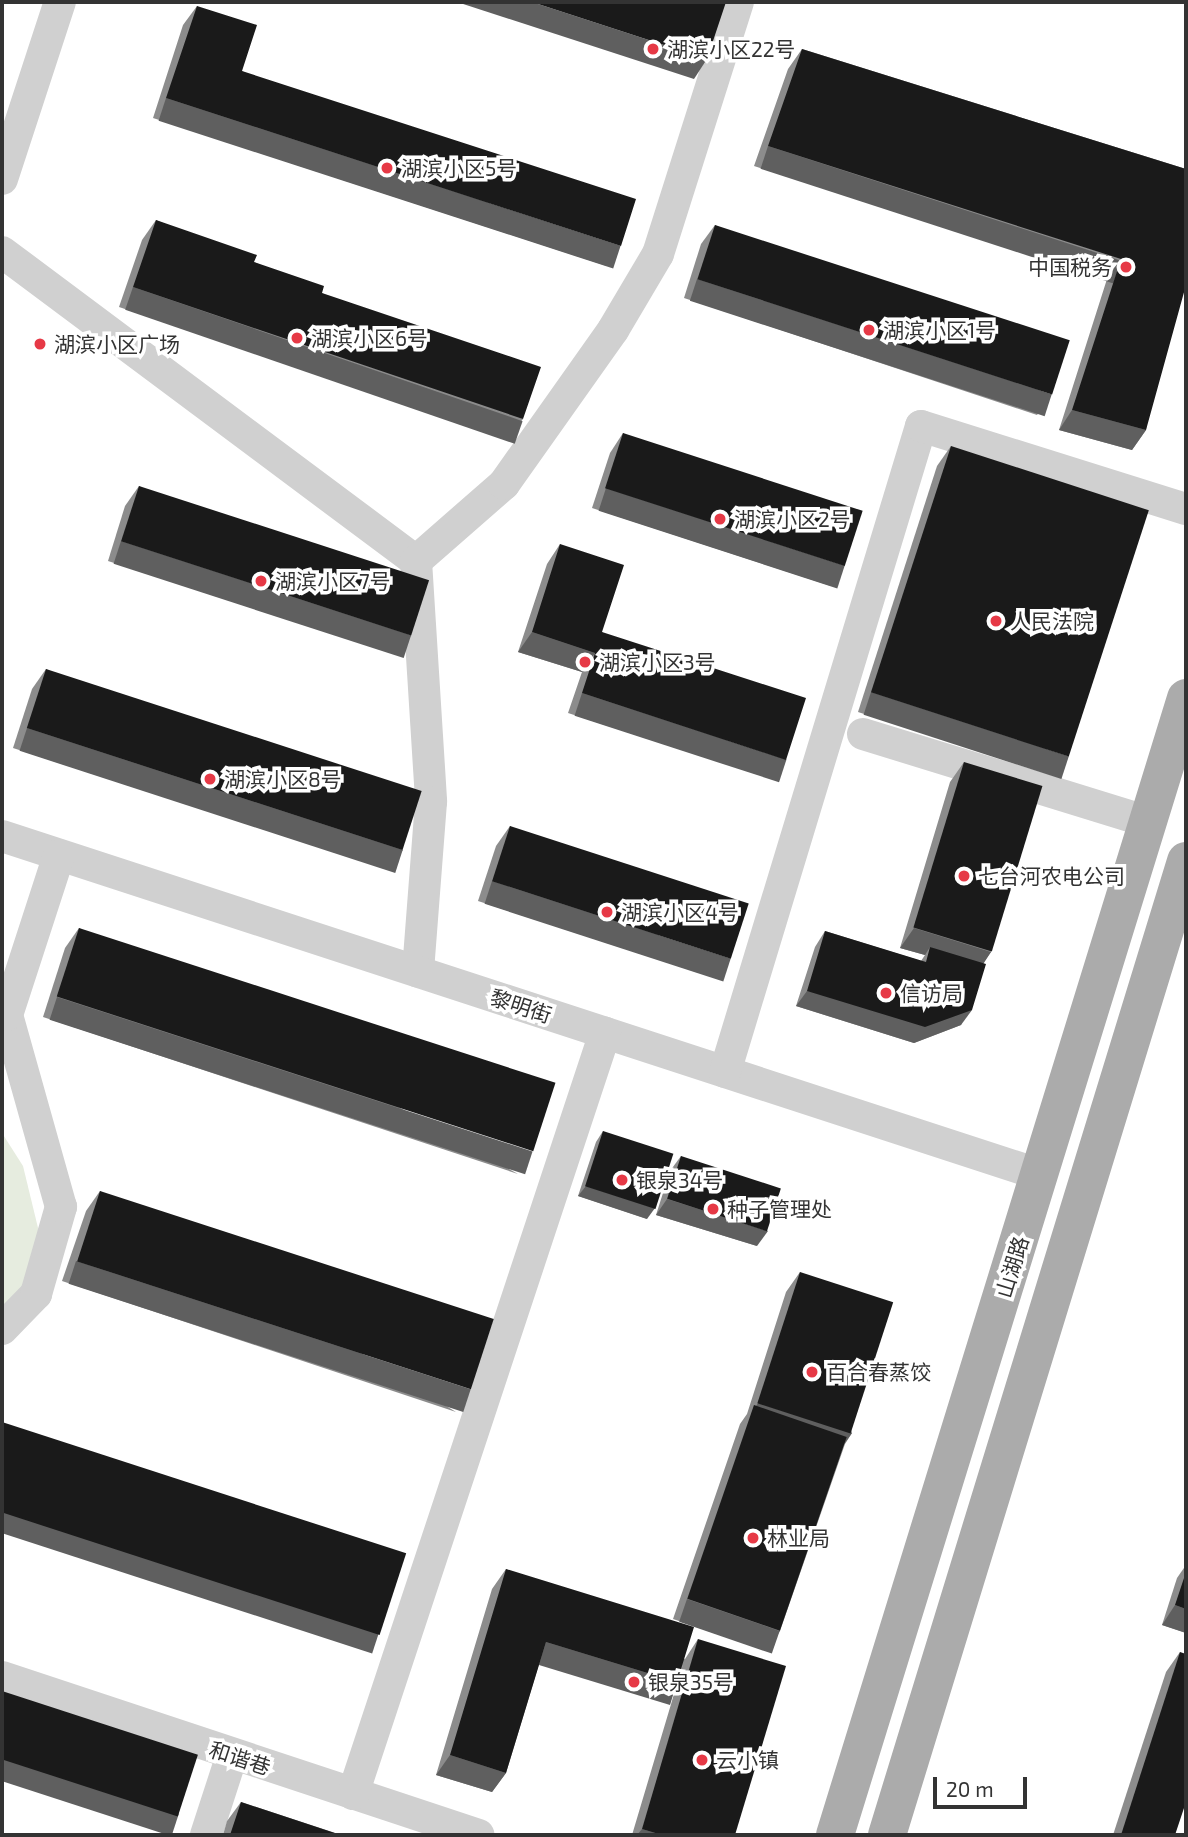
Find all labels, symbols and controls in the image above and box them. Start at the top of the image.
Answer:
place label: 湖滨小区22号 [667,36,796,62]
marker: 湖滨小区22号 [645,41,661,57]
place label: 湖滨小区5号 [401,155,517,181]
marker: 湖滨小区5号 [379,160,395,176]
place label: 中国税务 [1028,254,1112,280]
marker: 中国税务 [1118,259,1134,275]
place label: 湖滨小区1号 [883,317,996,343]
marker: 湖滨小区1号 [861,322,877,338]
place label: 湖滨小区6号 [311,325,428,351]
marker: 湖滨小区6号 [289,330,305,346]
place label: 湖滨小区广场 [54,331,180,357]
marker: 湖滨小区广场 [32,336,48,352]
place label: 湖滨小区2号 [734,506,851,532]
marker: 湖滨小区2号 [712,511,728,527]
place label: 湖滨小区7号 [275,568,391,594]
marker: 湖滨小区7号 [253,573,269,589]
place label: 人民法院 [1010,608,1094,634]
marker: 人民法院 [988,613,1004,629]
place label: 湖滨小区3号 [599,649,716,675]
marker: 湖滨小区3号 [577,654,593,670]
place label: 湖滨小区8号 [224,766,342,792]
marker: 湖滨小区8号 [202,771,218,787]
place label: 七台河农电公司 [978,863,1125,889]
marker: 七台河农电公司 [956,868,972,884]
place label: 湖滨小区4号 [621,899,739,925]
marker: 湖滨小区4号 [599,904,615,920]
place label: 信访局 [900,980,963,1006]
street label: 黎明街 [487,984,555,1028]
marker: 信访局 [878,985,894,1001]
place label: 银泉34号 [636,1167,724,1193]
marker: 银泉34号 [614,1172,630,1188]
place label: 种子管理处 [727,1196,832,1222]
marker: 种子管理处 [705,1201,721,1217]
street label: 山湖路 [991,1233,1033,1301]
place label: 百合春蒸饺 [826,1359,931,1385]
marker: 百合春蒸饺 [804,1364,820,1380]
place label: 林业局 [767,1525,830,1551]
marker: 林业局 [745,1530,761,1546]
place label: 银泉35号 [648,1669,734,1695]
marker: 银泉35号 [626,1674,642,1690]
street label: 和谐巷 [206,1736,274,1780]
place label: 云小镇 [716,1747,779,1773]
marker: 云小镇 [694,1752,710,1768]
scale bar [936,1764,1030,1808]
text: 20 m [946,1776,994,1801]

